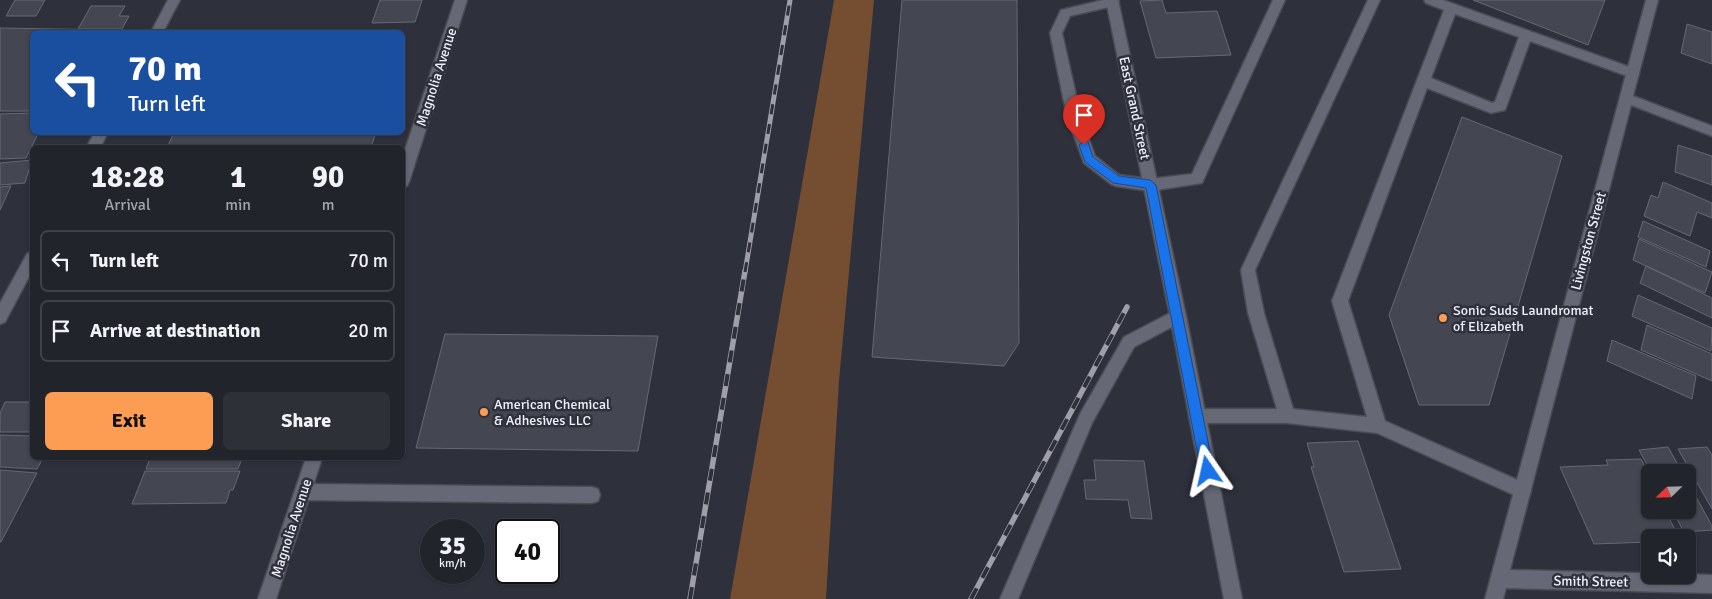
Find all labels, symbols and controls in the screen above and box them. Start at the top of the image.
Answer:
street label: Magnolia Avenue [413,26,460,129]
text: 70 m [128,47,202,90]
icon: left [45,50,110,115]
street label: East Grand Street [1115,55,1154,161]
text: Turn left [128,90,206,117]
pin [1063,94,1105,145]
icon: arrive [1070,101,1098,129]
text: 18:28 [91,159,164,196]
text: 1 [230,159,246,196]
text: 90 [312,159,344,196]
street label: Livingston Street [1567,190,1610,292]
text: Arrival [105,195,151,215]
text: min [225,195,251,215]
text: m [322,195,334,215]
icon: left [47,247,75,275]
text: Turn left [90,249,159,273]
text: 70 m [348,249,388,273]
place label: Sonic Suds Laundromat of Elizabeth [1453,302,1593,335]
marker: Sonic Suds Laundromat of Elizabeth [1437,312,1449,324]
icon: arrive [47,317,75,345]
text: Arrive at destination [90,319,261,343]
text: 20 m [348,319,388,343]
button: Exit [45,392,213,450]
button: Share [223,392,390,450]
place label: American Chemical & Adhesives LLC [494,396,610,429]
marker: American Chemical & Adhesives LLC [478,406,490,418]
position arrow [1181,444,1233,496]
north arrow [1641,464,1696,519]
map controls [1641,464,1696,584]
street label: Magnolia Avenue [268,477,315,580]
speed limit sign: 40 [495,519,560,584]
button: sound [1641,529,1696,584]
text: 35 [439,530,466,561]
text: km/h [439,556,466,571]
street label: Smith Street [1553,572,1629,591]

